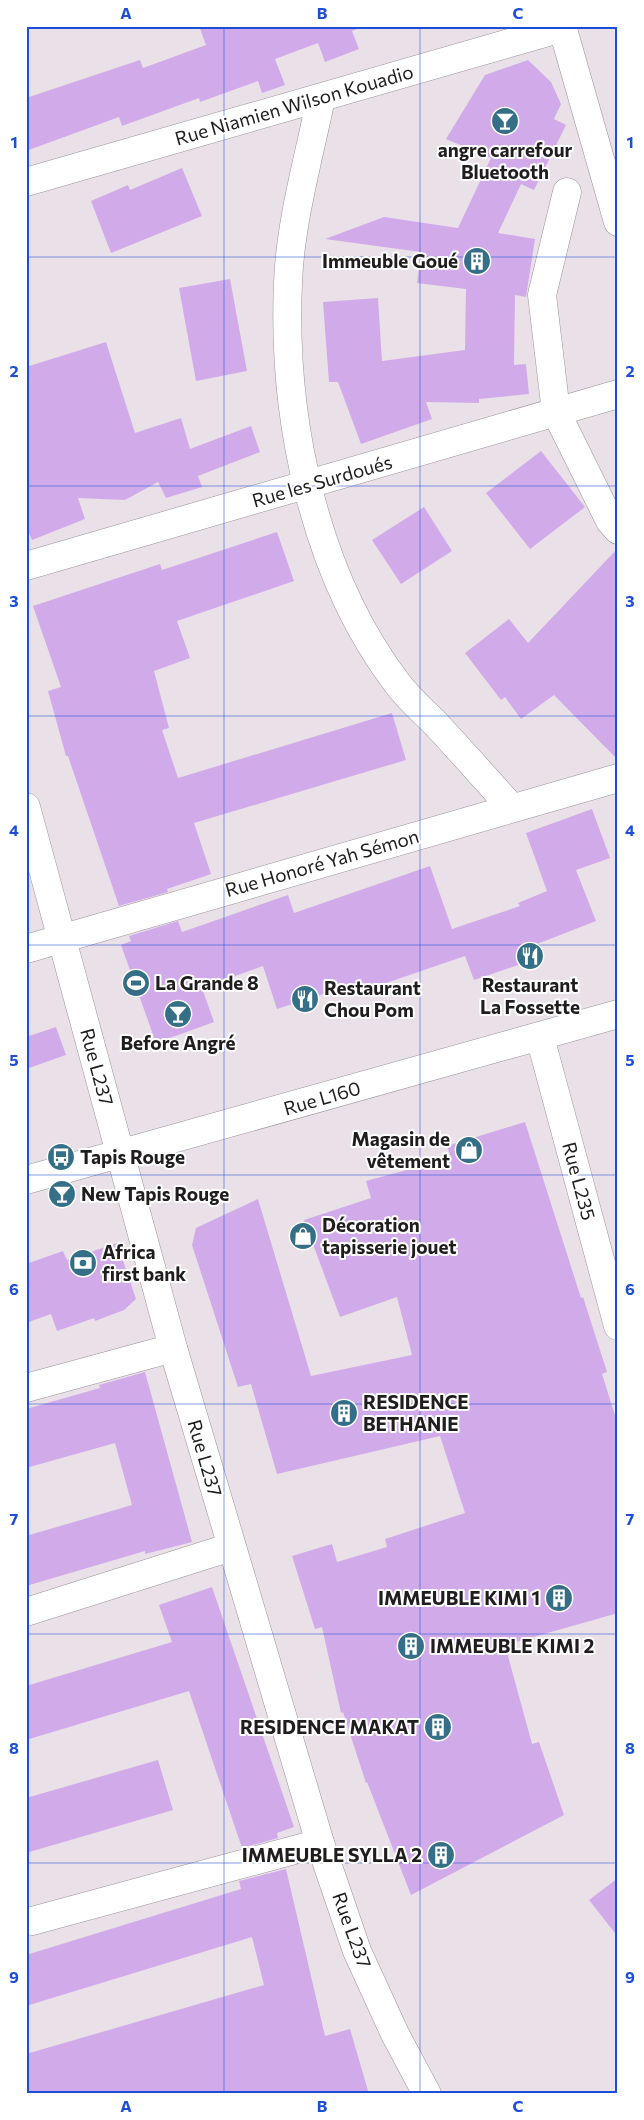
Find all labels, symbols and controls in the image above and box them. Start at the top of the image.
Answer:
text: A [120,3,132,22]
text: B [317,3,328,22]
text: C [513,3,524,22]
street label: Rue Niamien Wilson Kouadio [172,59,416,150]
bar icon: angre carrefour Bluetooth [490,106,520,136]
text: 1 [10,132,18,151]
text: 1 [626,132,634,151]
place label: angre carrefour Bluetooth [438,138,573,183]
building icon: Immeuble Goué [462,246,492,276]
place label: Immeuble Goué [322,249,458,272]
text: 2 [9,361,19,380]
text: 2 [625,361,635,380]
street label: Rue les Surdoués [249,450,395,512]
text: 3 [9,591,19,610]
text: 3 [625,591,635,610]
text: 4 [9,820,19,839]
text: 4 [625,820,635,839]
street label: Rue Honoré Yah Sémon [222,824,421,901]
restaurant icon: Restaurant La Fossette [515,941,545,971]
sports icon: La Grande 8 [121,968,151,998]
place label: La Grande 8 [155,971,259,994]
place label: Restaurant La Fossette [480,973,580,1018]
place label: Restaurant Chou Pom [324,976,421,1021]
restaurant icon: Restaurant Chou Pom [290,984,320,1014]
bar icon: Before Angré [163,999,193,1029]
street label: Rue L237 [76,1026,119,1108]
place label: Before Angré [120,1031,236,1054]
text: 5 [9,1050,19,1069]
text: 5 [625,1050,635,1069]
street label: Rue L160 [281,1076,363,1119]
place label: Magasin de vêtement [352,1127,450,1172]
shop icon: Magasin de vêtement [454,1135,484,1165]
street label: Rue L235 [558,1139,601,1223]
bus stop icon: Tapis Rouge [46,1142,76,1172]
place label: Tapis Rouge [80,1145,185,1168]
bar icon: New Tapis Rouge [47,1179,77,1209]
place label: New Tapis Rouge [81,1182,229,1205]
place label: Décoration tapisserie jouet [322,1213,456,1258]
shop icon: Décoration tapisserie jouet [288,1221,318,1251]
place label: Africa first bank [102,1240,186,1285]
bank icon: Africa first bank [68,1248,98,1278]
text: 6 [9,1279,19,1298]
text: 6 [625,1279,635,1298]
place label: RESIDENCE BETHANIE [363,1390,469,1435]
building icon: RESIDENCE BETHANIE [329,1398,359,1428]
street label: Rue L237 [184,1417,227,1499]
text: 7 [10,1509,19,1528]
text: 7 [626,1509,635,1528]
building icon: IMMEUBLE KIMI 1 [544,1583,574,1613]
place label: IMMEUBLE KIMI 1 [378,1586,540,1609]
building icon: IMMEUBLE KIMI 2 [396,1631,426,1661]
place label: IMMEUBLE KIMI 2 [430,1634,594,1657]
building icon: RESIDENCE MAKAT [423,1712,453,1742]
place label: RESIDENCE MAKAT [240,1715,419,1738]
text: 8 [9,1738,19,1757]
text: 8 [625,1738,635,1757]
building icon: IMMEUBLE SYLLA 2 [426,1840,456,1870]
place label: IMMEUBLE SYLLA 2 [242,1843,422,1866]
street label: Rue L237 [328,1889,377,1971]
text: 9 [9,1967,19,1986]
text: 9 [625,1967,635,1986]
text: A [120,2096,132,2115]
text: B [317,2096,328,2115]
text: C [513,2096,524,2115]

